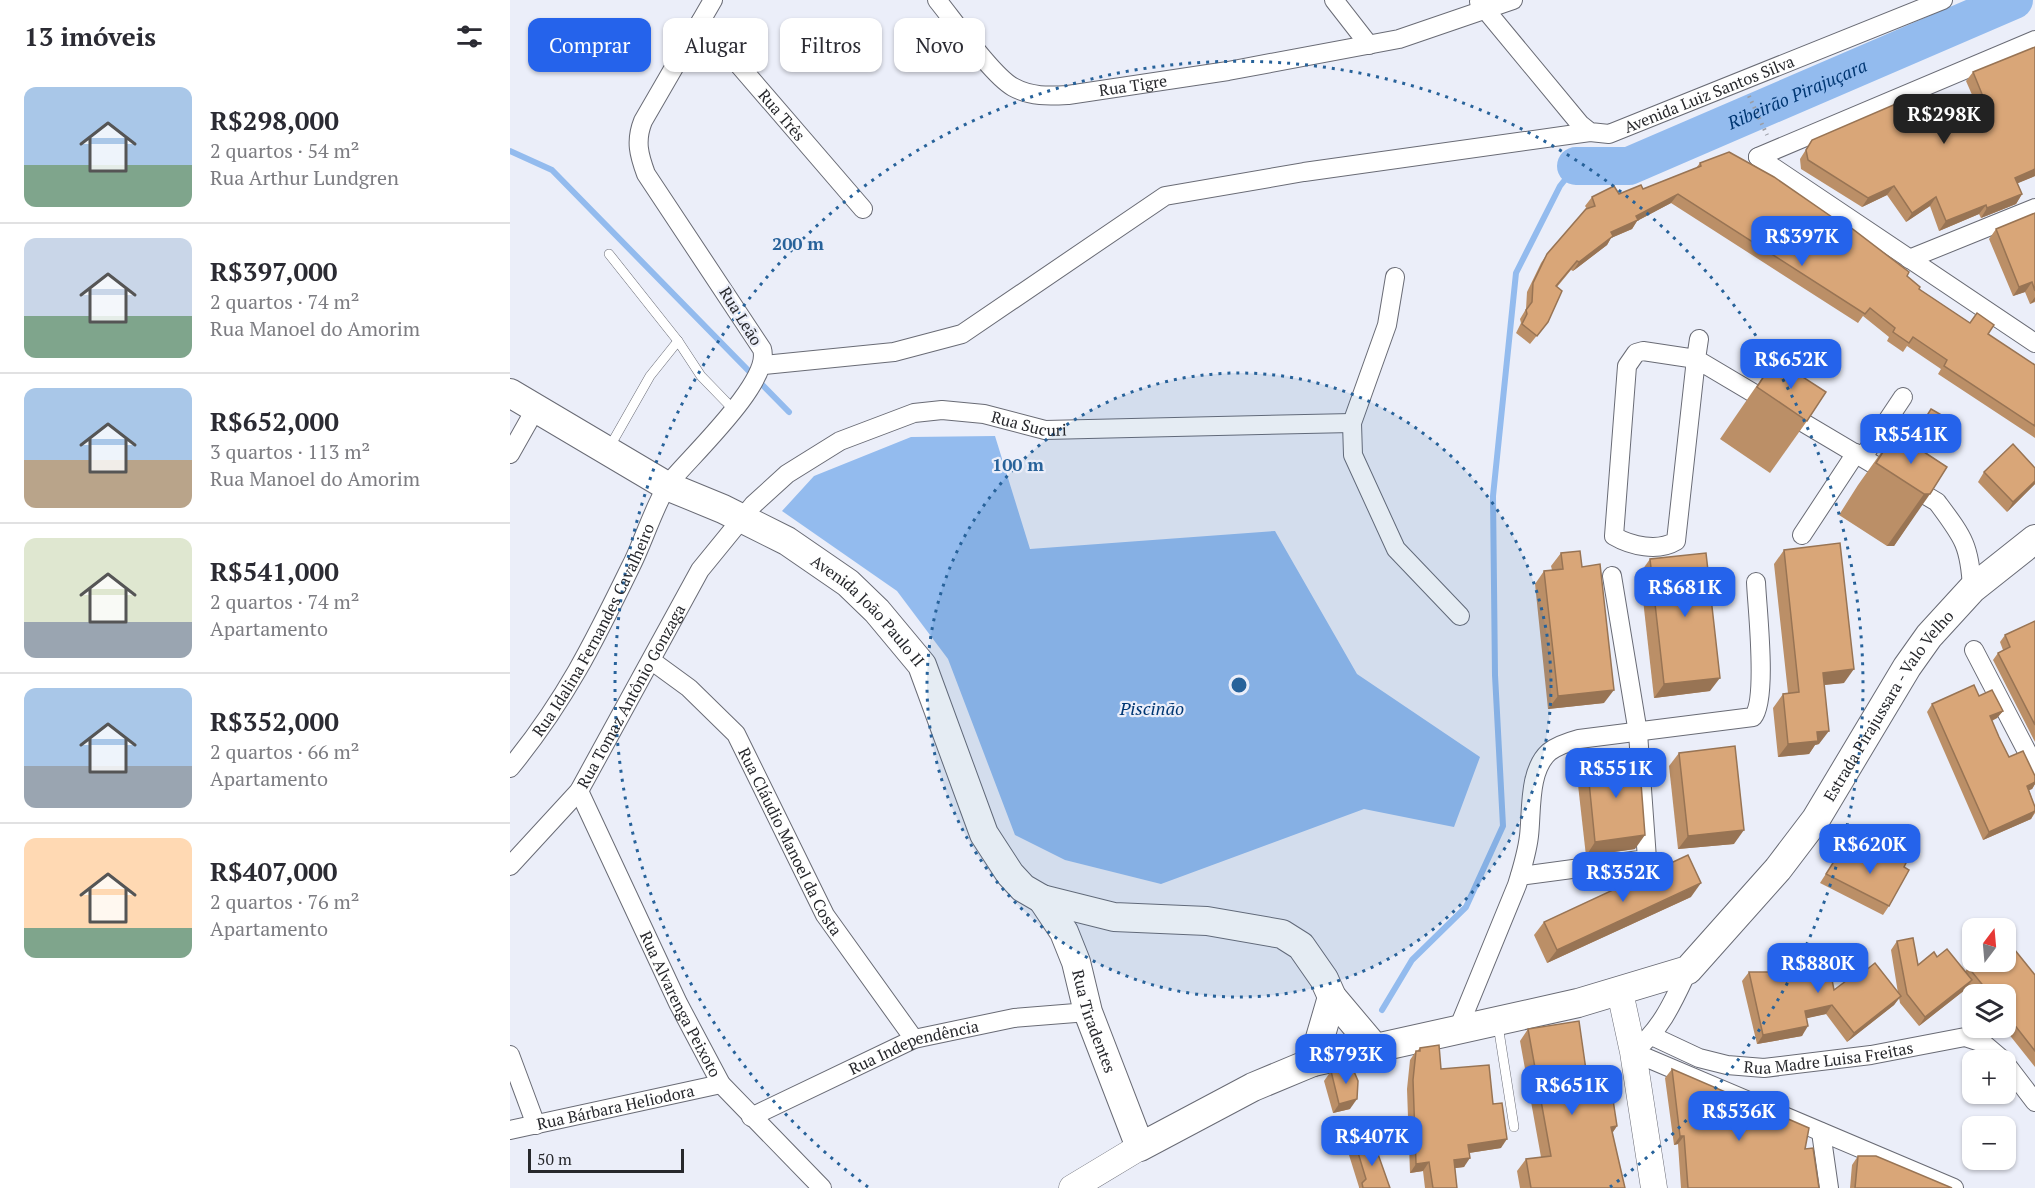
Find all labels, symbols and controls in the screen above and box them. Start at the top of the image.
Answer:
chip: Comprar [528,18,651,72]
chip: Alugar [663,18,768,72]
chip: Filtros [780,18,882,72]
chip: Novo [894,18,985,72]
text: 13 imóveis [24,19,156,53]
icon: filters [453,20,486,53]
street label: Avenida Luiz Santos Silva [1621,50,1797,138]
water label: Ribeirão Pirajuçara [1723,53,1871,135]
street label: Rua Tigre [1097,69,1169,101]
street label: Rua Três [753,84,811,146]
pin: R$298K [1895,94,1993,145]
text: R$298K [1907,100,1981,127]
text: R$298,000 [210,103,339,137]
icon: home [72,111,144,183]
text: 2 quartos · 54 m² [210,137,359,164]
text: Rua Arthur Lundgren [210,164,399,191]
pin: R$397K [1753,216,1851,267]
text: R$397K [1765,222,1839,249]
text: 200 m [772,231,824,255]
text: R$397,000 [210,254,338,288]
icon: home [72,262,144,334]
street label: Rua Leão [714,283,768,350]
text: 2 quartos · 74 m² [210,288,359,315]
text: Rua Manoel do Amorim [210,315,420,342]
pin: R$652K [1742,339,1840,390]
text: R$652K [1754,345,1828,372]
text: R$652,000 [210,404,339,438]
street label: Rua Sucuri [989,405,1067,441]
icon: home [72,412,144,484]
pin: R$541K [1862,414,1960,465]
text: R$541K [1874,420,1948,447]
text: 3 quartos · 113 m² [210,438,370,465]
text: 100 m [992,452,1044,476]
text: Rua Manoel do Amorim [210,465,420,492]
street label: Rua Idalina Fernandes Cavalheiro [527,520,659,741]
street label: Avenida João Paulo II [807,550,930,671]
text: R$541,000 [210,554,339,588]
icon: home [72,562,144,634]
pin: R$681K [1636,567,1734,618]
text: R$681K [1648,573,1722,600]
text: 2 quartos · 74 m² [210,588,359,615]
street label: Rua Tomaz Antônio Gonzaga [572,600,690,792]
street label: Estrada Pirajussara - Valo Velho [1818,605,1959,805]
text: Apartamento [210,615,328,642]
centre of rings [1229,675,1249,695]
water label: Piscinão [1119,696,1184,720]
text: R$352,000 [210,704,339,738]
icon: home [72,712,144,784]
text: 2 quartos · 66 m² [210,738,359,765]
street label: Rua Cláudio Manoel da Costa [733,744,847,940]
pin: R$551K [1567,748,1665,799]
text: R$551K [1579,754,1653,781]
text: Apartamento [210,765,328,792]
pin: R$620K [1821,824,1919,875]
text: R$620K [1833,830,1907,857]
pin: R$352K [1574,852,1672,903]
text: R$407,000 [210,854,338,888]
text: R$352K [1586,858,1660,885]
icon: home [72,862,144,934]
text: 2 quartos · 76 m² [210,888,359,915]
text: Apartamento [210,915,328,942]
north arrow [1962,918,2016,972]
map controls [1962,918,2016,1170]
street label: Rua Alvarenga Peixoto [635,927,726,1081]
pin: R$880K [1769,943,1867,994]
text: R$880K [1781,949,1855,976]
street label: Rua Tiradentes [1067,967,1121,1076]
button: layers [1962,984,2016,1038]
street label: Rua Independência [845,1015,981,1080]
pin: R$793K [1297,1034,1395,1085]
street label: Rua Madre Luisa Freitas [1743,1036,1915,1079]
text: R$793K [1309,1040,1383,1067]
button: + [1962,1050,2016,1104]
pin: R$651K [1523,1065,1621,1116]
text: R$651K [1535,1071,1609,1098]
street label: Rua Bárbara Heliodora [535,1079,696,1135]
pin: R$536K [1690,1091,1788,1142]
text: R$536K [1702,1097,1776,1124]
pin: R$407K [1323,1116,1421,1167]
button: − [1962,1116,2016,1170]
text: R$407K [1335,1122,1409,1149]
scale bar [528,1146,684,1174]
text: 50 m [537,1148,572,1170]

